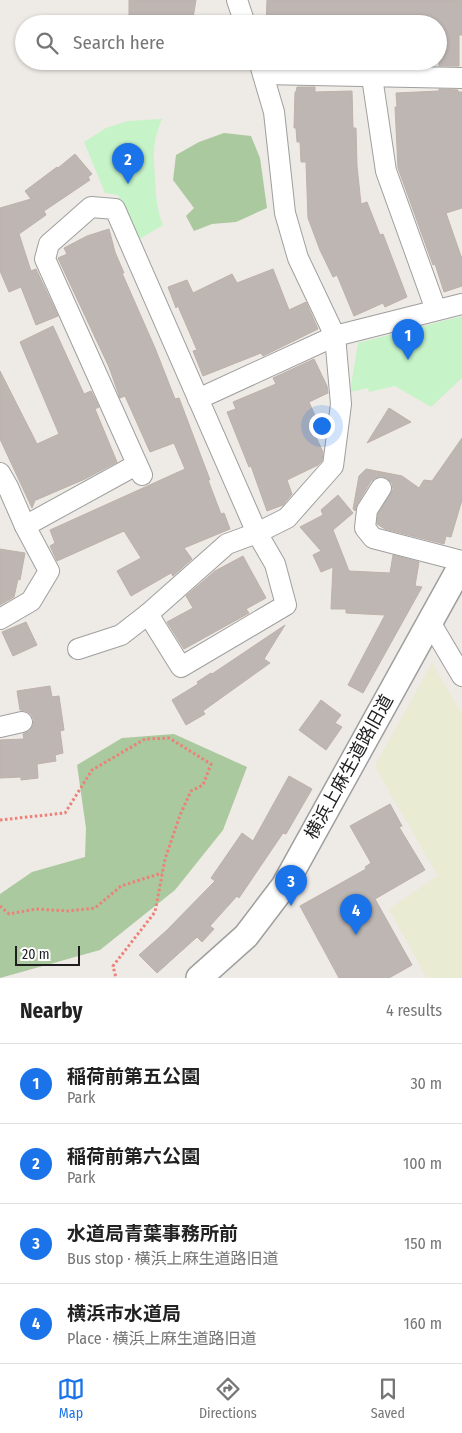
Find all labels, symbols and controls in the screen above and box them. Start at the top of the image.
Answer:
search box [15,15,447,70]
icon: search [33,29,61,57]
text: Search here [73,31,165,54]
pin: 2 [112,143,144,184]
pin: 1 [392,319,424,360]
your location [309,413,335,439]
street label: 横浜上麻生道路旧道 [300,691,398,843]
pin: 3 [275,865,307,906]
pin: 4 [340,894,372,935]
scale bar [15,943,80,966]
text: 20 m [22,946,50,963]
text: Nearby [20,998,82,1024]
text: 4 results [386,1001,442,1020]
text: 稲荷前第五公園 [67,1065,200,1088]
text: 1 [33,1074,39,1093]
text: 30 m [410,1074,442,1093]
text: Park [67,1088,95,1107]
text: 稲荷前第六公園 [67,1145,200,1168]
text: 2 [32,1154,40,1173]
text: 100 m [403,1154,442,1173]
text: Park [67,1168,95,1187]
text: 水道局青葉事務所前 [67,1222,238,1245]
text: 3 [32,1234,40,1253]
text: 150 m [404,1234,442,1253]
text: Bus stop · 横浜上麻生道路旧道 [67,1249,278,1268]
text: 横浜市水道局 [67,1302,181,1325]
text: 4 [32,1314,40,1333]
text: 160 m [403,1314,442,1333]
text: Place · 横浜上麻生道路旧道 [67,1329,257,1348]
tab: Map [57,1375,85,1422]
tab: Directions [199,1375,257,1422]
tab: Saved [371,1375,405,1422]

